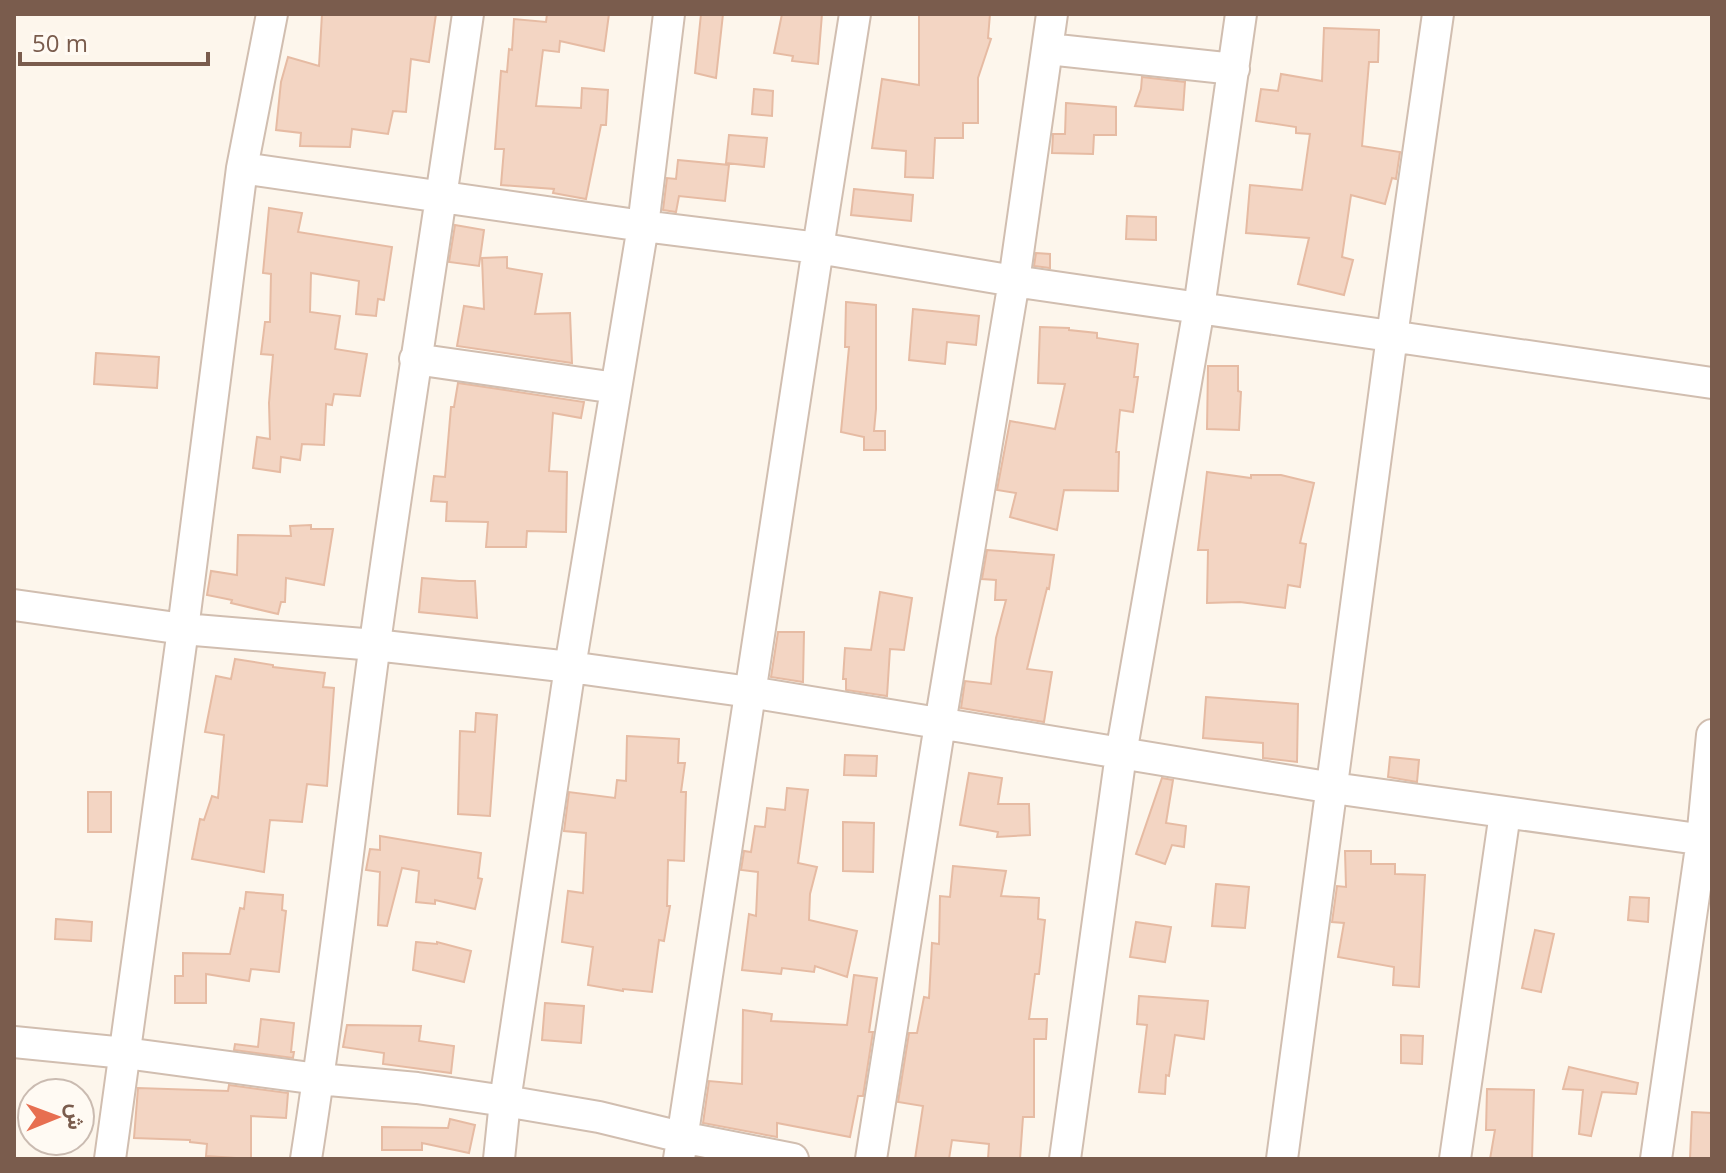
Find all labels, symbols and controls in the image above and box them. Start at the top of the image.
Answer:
scale bar [20,16,208,66]
text: 50 m [32,26,88,59]
north arrow [16,1077,96,1157]
text: ش [62,1103,92,1130]

